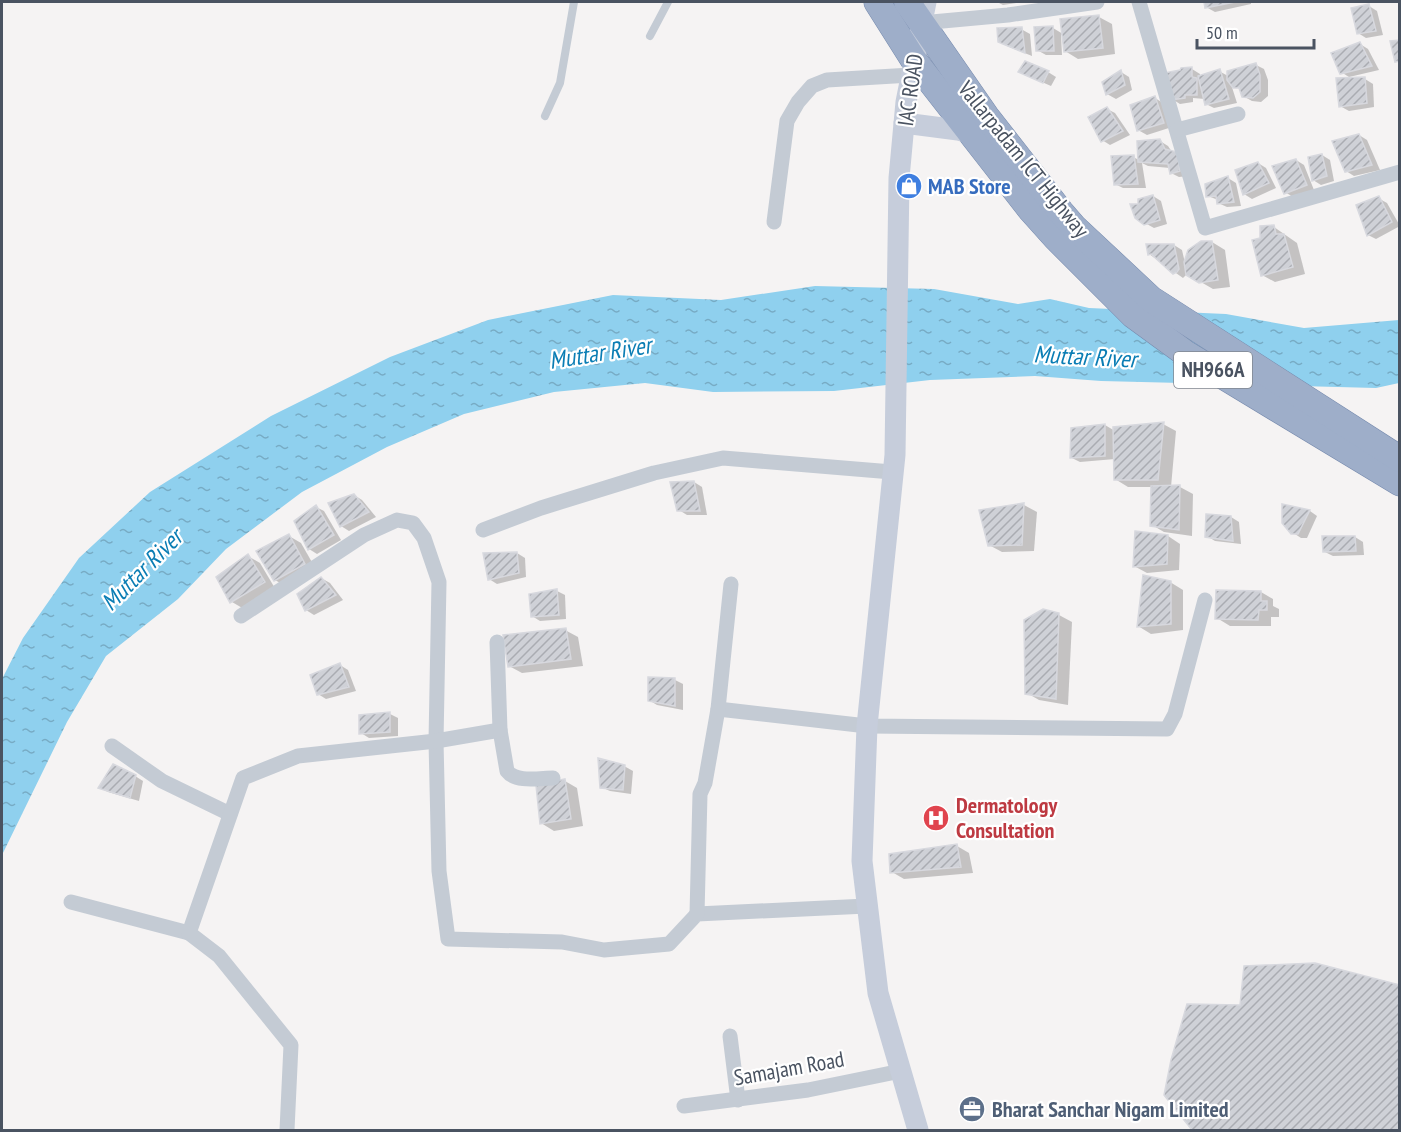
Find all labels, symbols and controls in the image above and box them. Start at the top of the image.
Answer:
scale bar [1197,12,1314,50]
text: 50 m [1206,21,1238,44]
street label: IAC ROAD [891,52,929,128]
street label: Vallarpadam ICT Highway [952,74,1096,243]
shop icon: MAB Store [894,171,924,201]
place label: MAB Store [928,172,1011,200]
water label: Muttar River [547,329,656,376]
water label: Muttar River [1033,338,1141,375]
road number: NH966A [1174,352,1252,388]
water label: Muttar River [94,520,191,617]
place label: Dermatology Consultation [956,791,1058,844]
hospital icon: Dermatology Consultation [921,803,951,833]
street label: Samajam Road [732,1045,846,1091]
office icon: Bharat Sanchar Nigam Limited [957,1094,987,1124]
place label: Bharat Sanchar Nigam Limited [992,1095,1229,1123]

